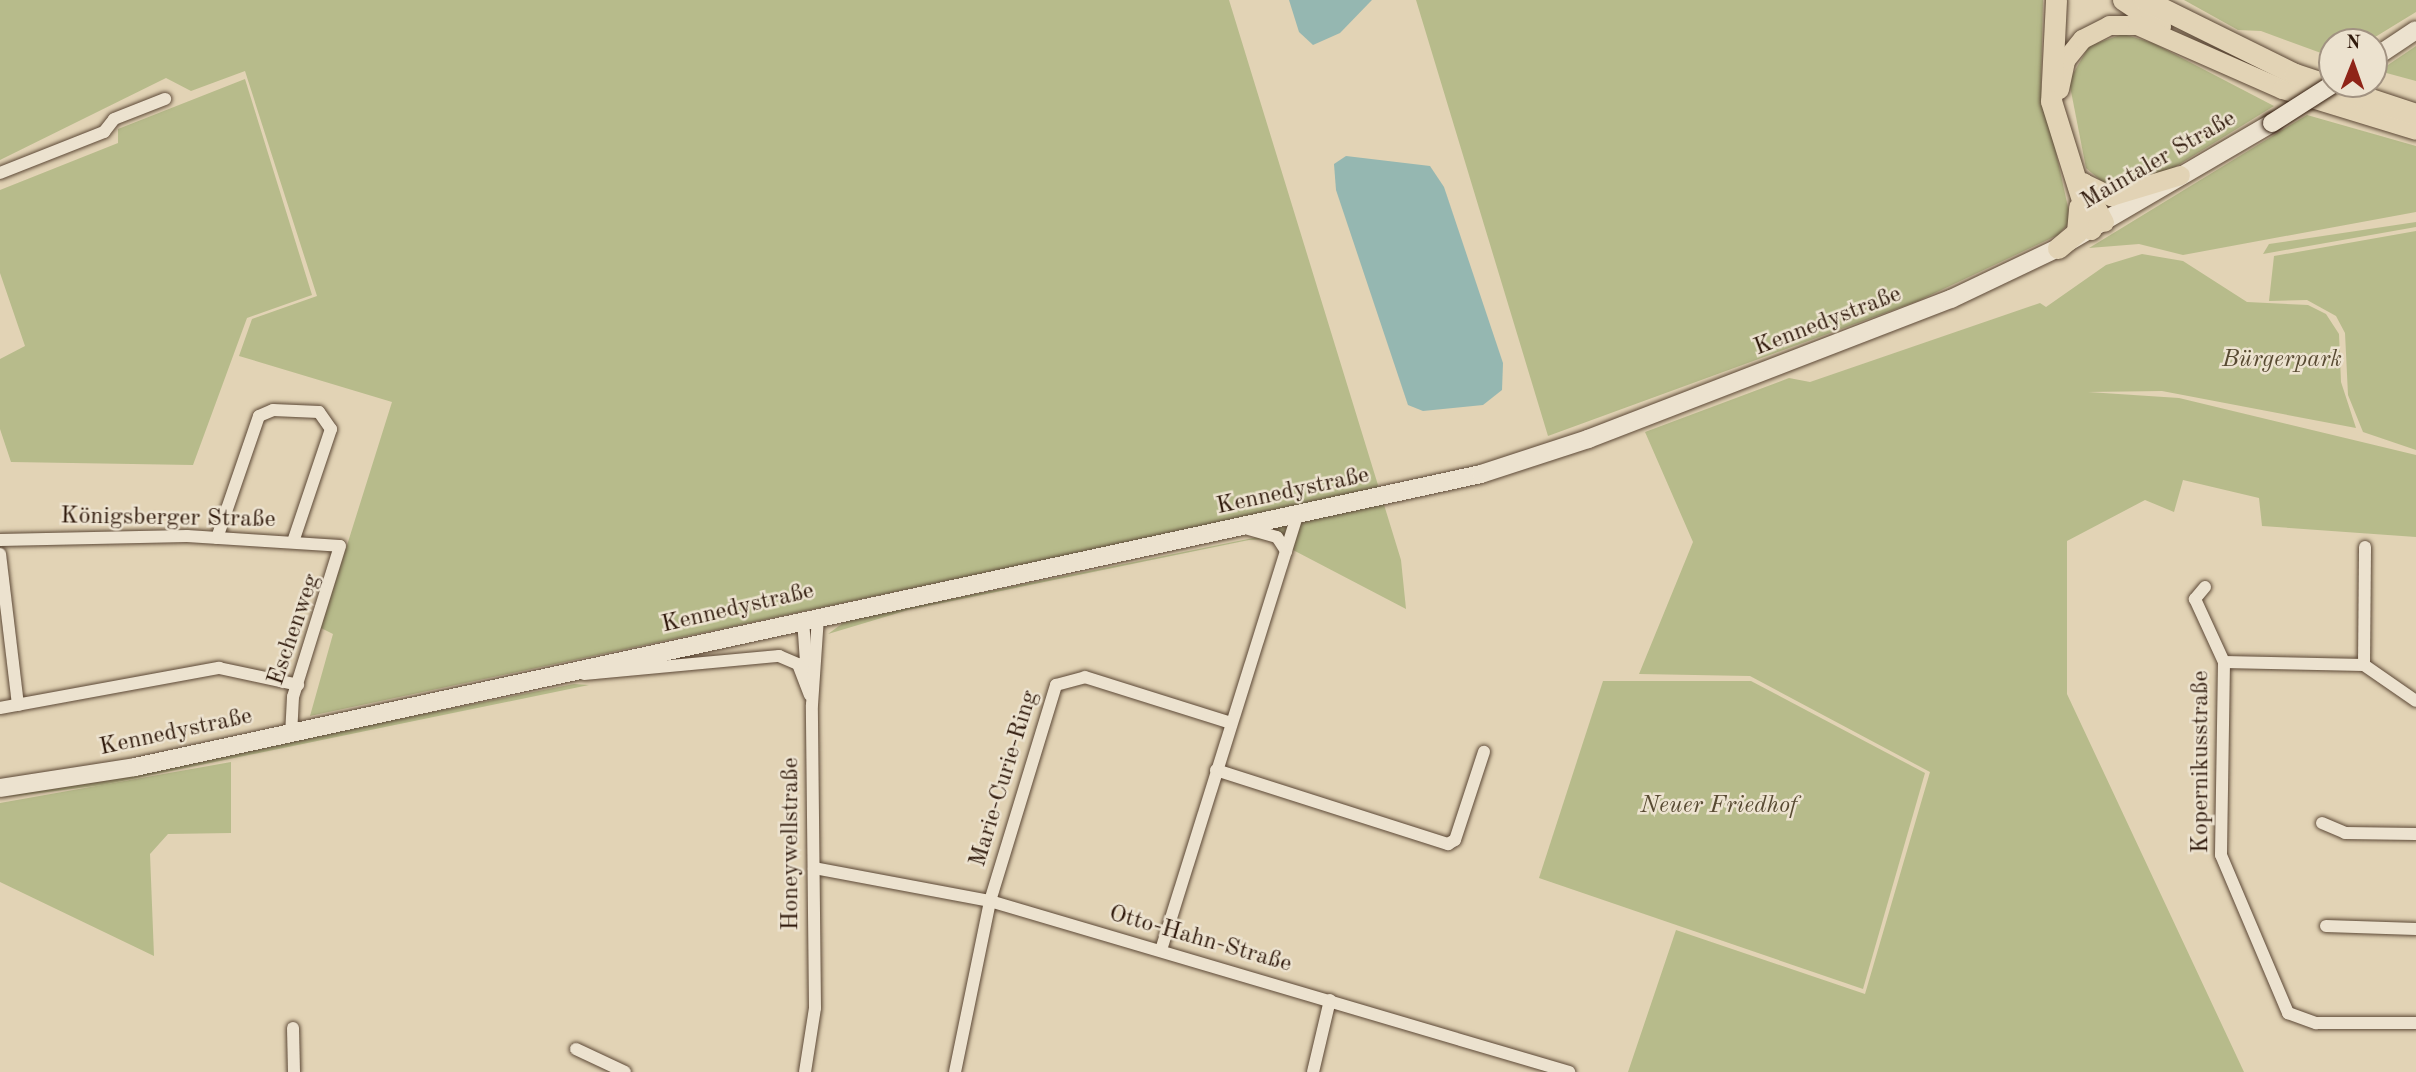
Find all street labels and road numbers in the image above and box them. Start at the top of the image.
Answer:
street label: Maintaler Straße [2076,105,2242,217]
street label: Kennedystraße [1750,281,1906,363]
street label: Kennedystraße [1214,462,1372,522]
street label: Königsberger Straße [60,503,276,535]
street label: Eschenweg [263,570,327,690]
street label: Kennedystraße [659,577,817,641]
street label: Kopernikusstraße [2188,671,2216,853]
street label: Marie-Curie-Ring [964,687,1046,871]
street label: Kennedystraße [97,703,255,763]
street label: Honeywellstraße [778,757,806,931]
street label: Otto-Hahn-Straße [1105,900,1295,980]

